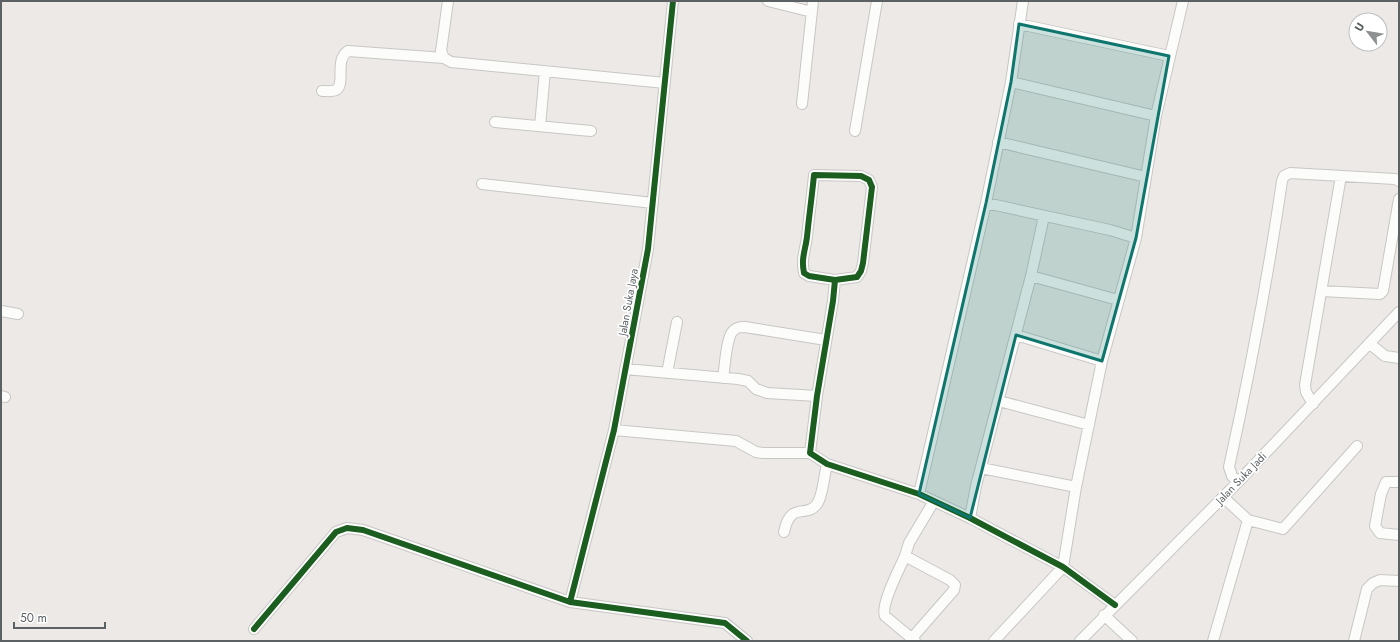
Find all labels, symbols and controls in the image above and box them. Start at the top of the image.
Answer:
north arrow [1348,12,1388,52]
text: U [1351,19,1368,34]
street label: Jalan Suka Jaya [614,267,642,339]
street label: Jalan Suka Jadi [1211,448,1270,509]
scale bar [14,604,105,630]
text: 50 m [20,609,47,627]

